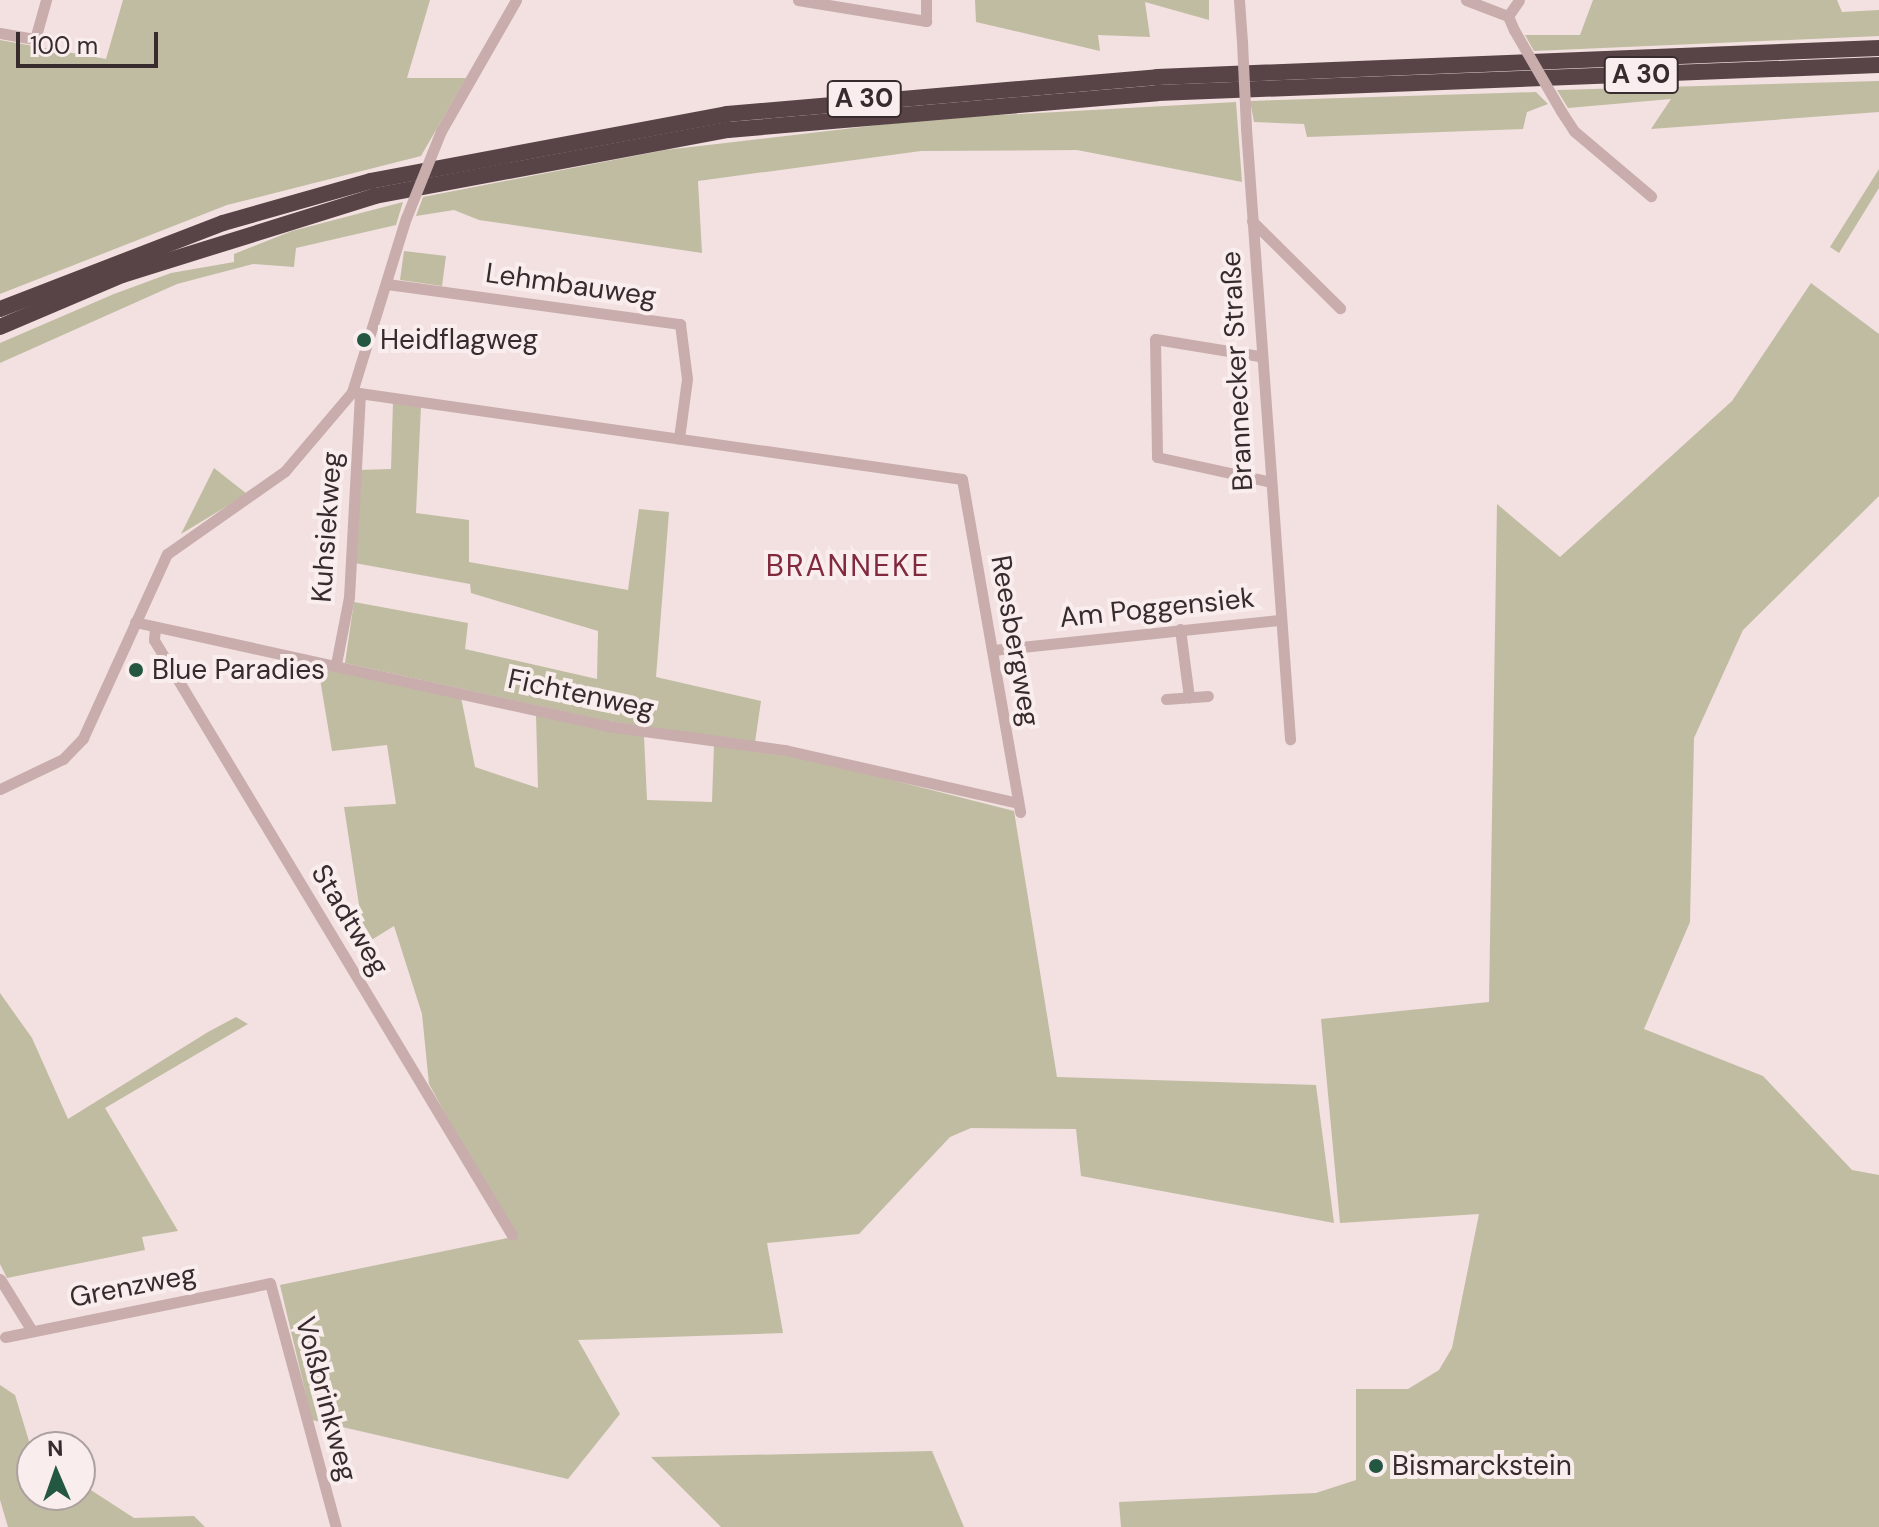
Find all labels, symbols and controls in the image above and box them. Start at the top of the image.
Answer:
scale bar [20,16,162,66]
text: 100 m [30,30,98,61]
road number: A 30 [1603,53,1679,97]
road number: A 30 [826,77,902,121]
street label: Brannecker Straße [1214,250,1260,492]
street label: Lehmbauweg [483,256,659,314]
place label: Heidflagweg [380,323,538,357]
marker: Heidflagweg [355,331,373,349]
street label: Kuhsiekweg [305,450,349,604]
district label: BRANNEKE [766,548,930,584]
street label: Reesbergweg [983,553,1047,729]
street label: Am Poggensiek [1058,581,1256,635]
place label: Blue Paradies [152,653,325,687]
marker: Blue Paradies [127,661,145,679]
street label: Fichtenweg [505,662,657,726]
street label: Stadtweg [304,859,396,981]
street label: Grenzweg [67,1257,199,1315]
street label: Voßbrinkweg [288,1313,364,1485]
north arrow [16,1431,96,1511]
text: N [47,1434,64,1463]
place label: Bismarckstein [1392,1449,1572,1483]
marker: Bismarckstein [1367,1457,1385,1475]

